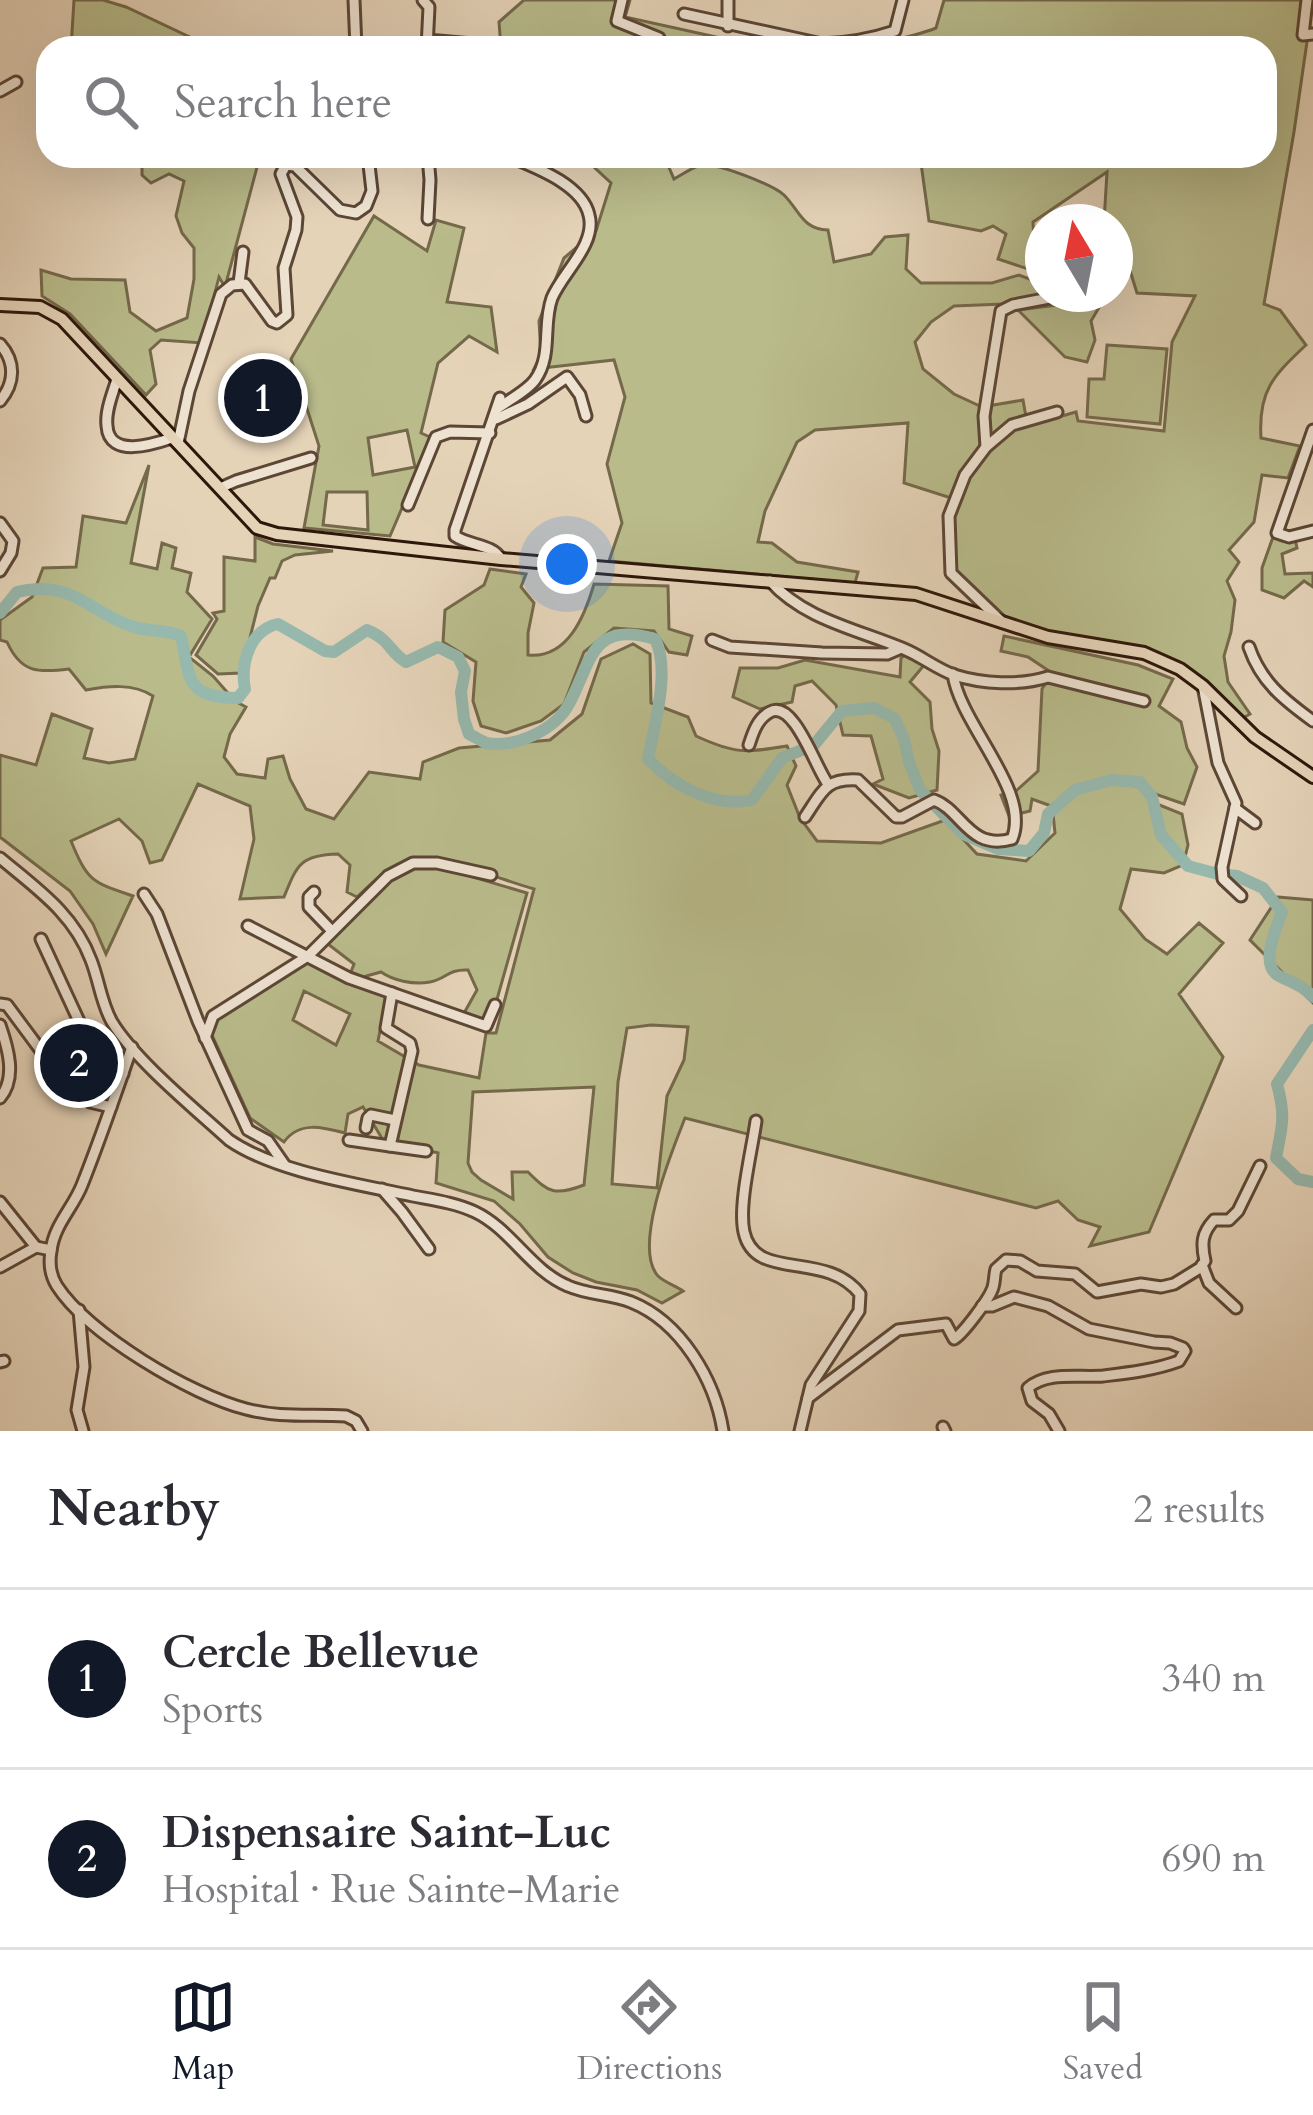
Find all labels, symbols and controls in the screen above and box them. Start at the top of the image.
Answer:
search box [36,36,1277,168]
icon: search [78,69,144,135]
text: Search here [174,72,392,133]
north arrow [1025,204,1133,312]
pin: 1 [224,353,302,443]
your location [537,534,597,594]
pin: 2 [40,1018,118,1108]
text: Nearby [48,1474,220,1544]
text: 2 results [1133,1483,1265,1536]
text: Cercle Bellevue [162,1622,480,1683]
text: 1 [77,1652,97,1705]
text: 340 m [1162,1652,1265,1705]
text: Sports [162,1683,263,1736]
text: Dispensaire Saint-Luc [162,1802,611,1863]
text: 2 [77,1832,97,1885]
text: 690 m [1162,1832,1265,1885]
text: Hospital · Rue Sainte-Marie [162,1863,620,1916]
tab: Map [170,1974,236,2091]
tab: Directions [577,1974,722,2091]
tab: Saved [1063,1974,1143,2091]

